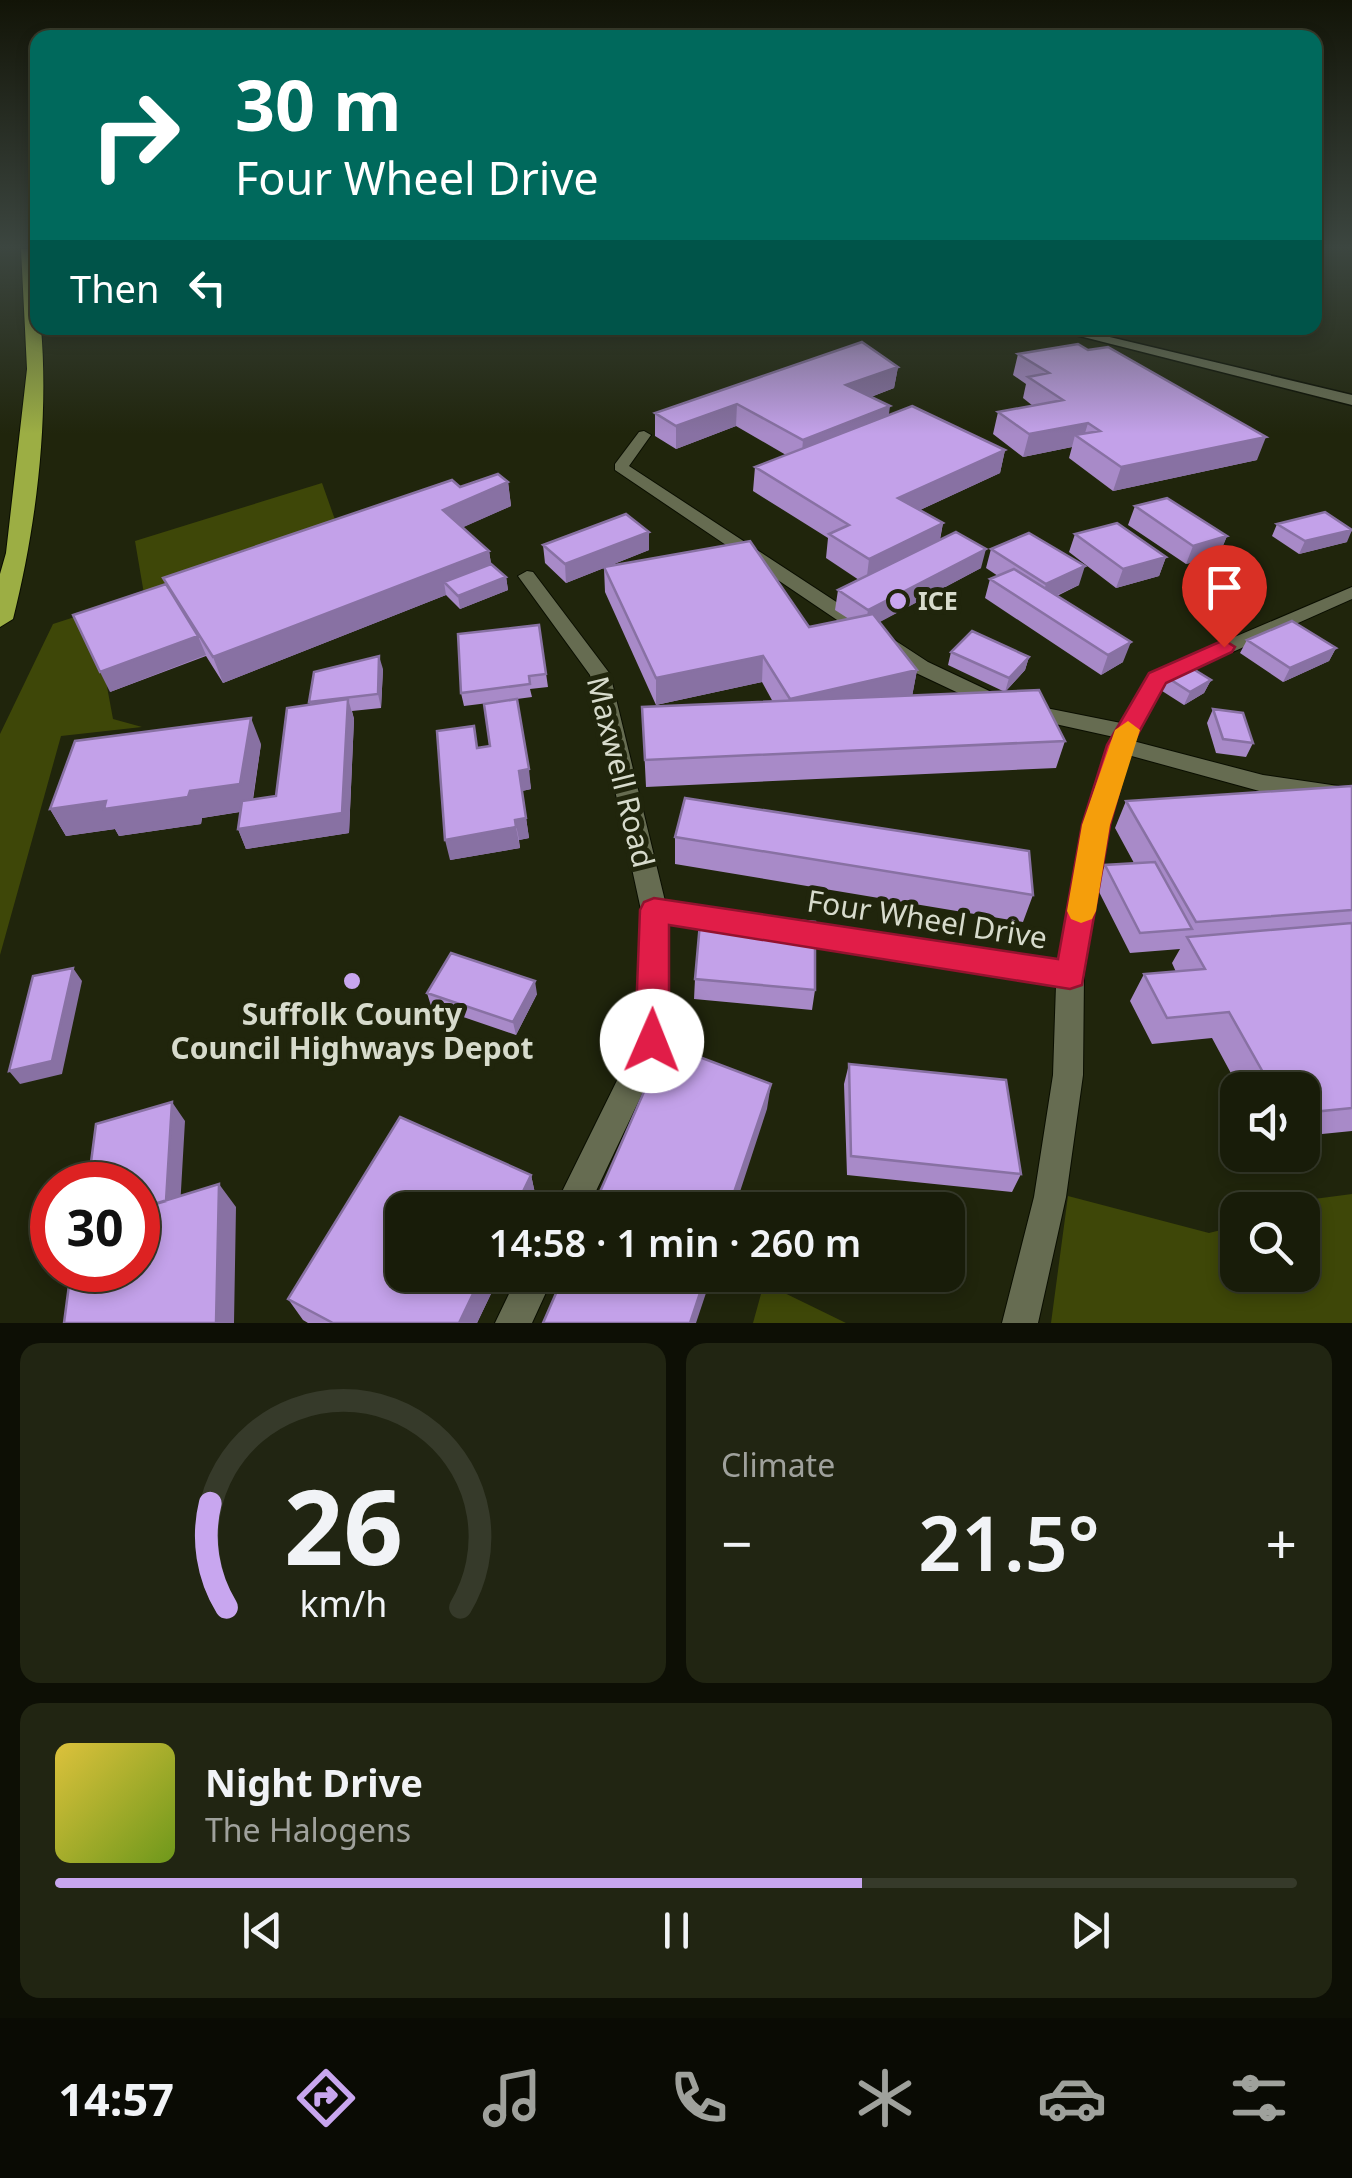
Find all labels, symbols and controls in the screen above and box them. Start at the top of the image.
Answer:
text: 30 m [235,56,402,152]
icon: right [70,70,200,200]
text: Four Wheel Drive [235,147,599,208]
icon: left [180,260,235,315]
text: Then [70,262,160,314]
pin [1182,545,1267,648]
icon: arrive [1197,560,1252,615]
place label: ICE [918,583,958,617]
marker: ICE [887,590,909,612]
street label: Maxwell Road [578,672,665,872]
street label: Four Wheel Drive [804,879,1050,958]
marker: Suffolk County Council Highways Depot [341,970,363,992]
position arrow [600,989,704,1093]
place label: Suffolk County Council Highways Depot [171,993,533,1068]
map controls [1220,1072,1320,1292]
button: sound [1220,1072,1320,1172]
speed limit sign: 30 [30,1162,160,1292]
button: search [1220,1192,1320,1292]
text: 14:58 · 1 min · 260 m [489,1216,861,1268]
text: Climate [721,1443,835,1486]
text: 26 [284,1454,402,1595]
text: 21.5° [918,1491,1100,1593]
text: − [721,1505,752,1580]
text: + [1266,1505,1297,1580]
text: km/h [299,1579,387,1627]
text: Night Drive [205,1756,423,1808]
text: The Halogens [205,1808,411,1851]
icon: previous [235,1903,290,1958]
icon: pause [649,1903,704,1958]
icon: next [1063,1903,1118,1958]
icon: directions [291,2063,361,2133]
icon: music [477,2063,547,2133]
icon: phone [664,2063,734,2133]
icon: climate [850,2063,920,2133]
icon: car [1037,2063,1107,2133]
icon: filters [1224,2063,1294,2133]
text: 14:57 [58,2068,174,2129]

